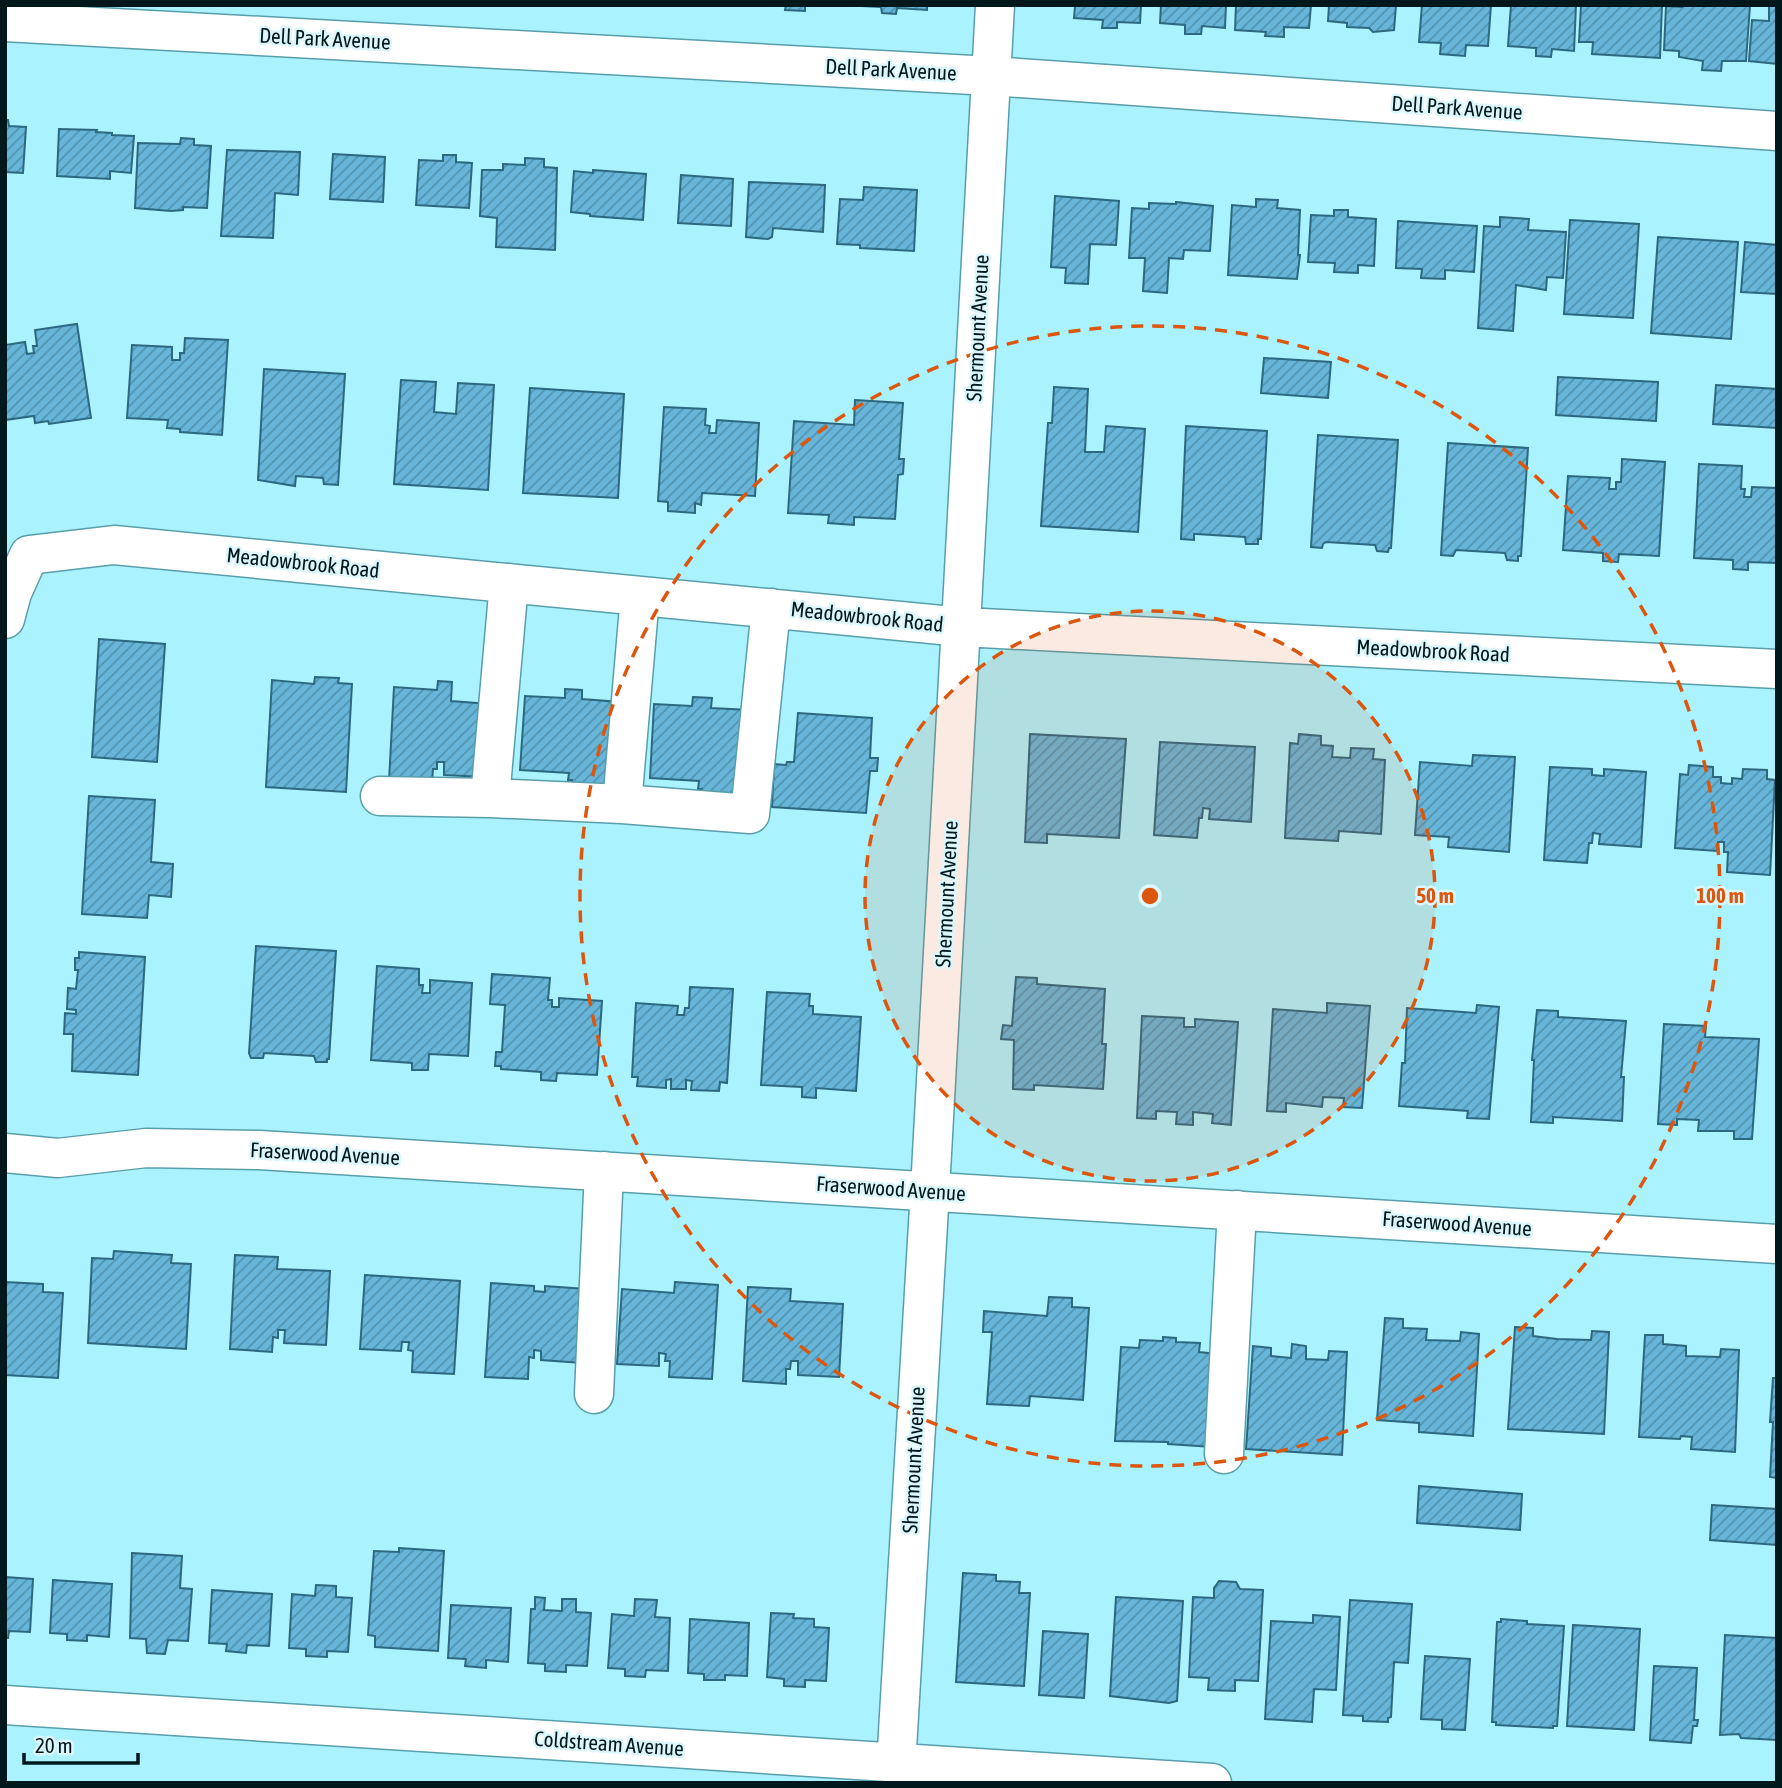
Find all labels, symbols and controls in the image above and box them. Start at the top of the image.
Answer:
street label: Dell Park Avenue [259,23,391,53]
street label: Dell Park Avenue [825,54,957,84]
street label: Dell Park Avenue [1391,90,1523,124]
street label: Shermount Avenue [961,254,993,402]
street label: Meadowbrook Road [225,542,381,582]
street label: Meadowbrook Road [789,596,945,636]
street label: Meadowbrook Road [1356,634,1510,666]
street label: Shermount Avenue [930,820,962,968]
text: 50 m [1416,883,1454,907]
text: 100 m [1696,883,1744,907]
centre of rings [1138,884,1162,908]
street label: Fraserwood Avenue [250,1137,400,1169]
street label: Fraserwood Avenue [816,1171,967,1205]
street label: Fraserwood Avenue [1382,1206,1533,1240]
street label: Shermount Avenue [897,1386,929,1534]
scale bar [24,1722,138,1766]
street label: Coldstream Avenue [534,1726,685,1760]
text: 20 m [35,1733,73,1757]

